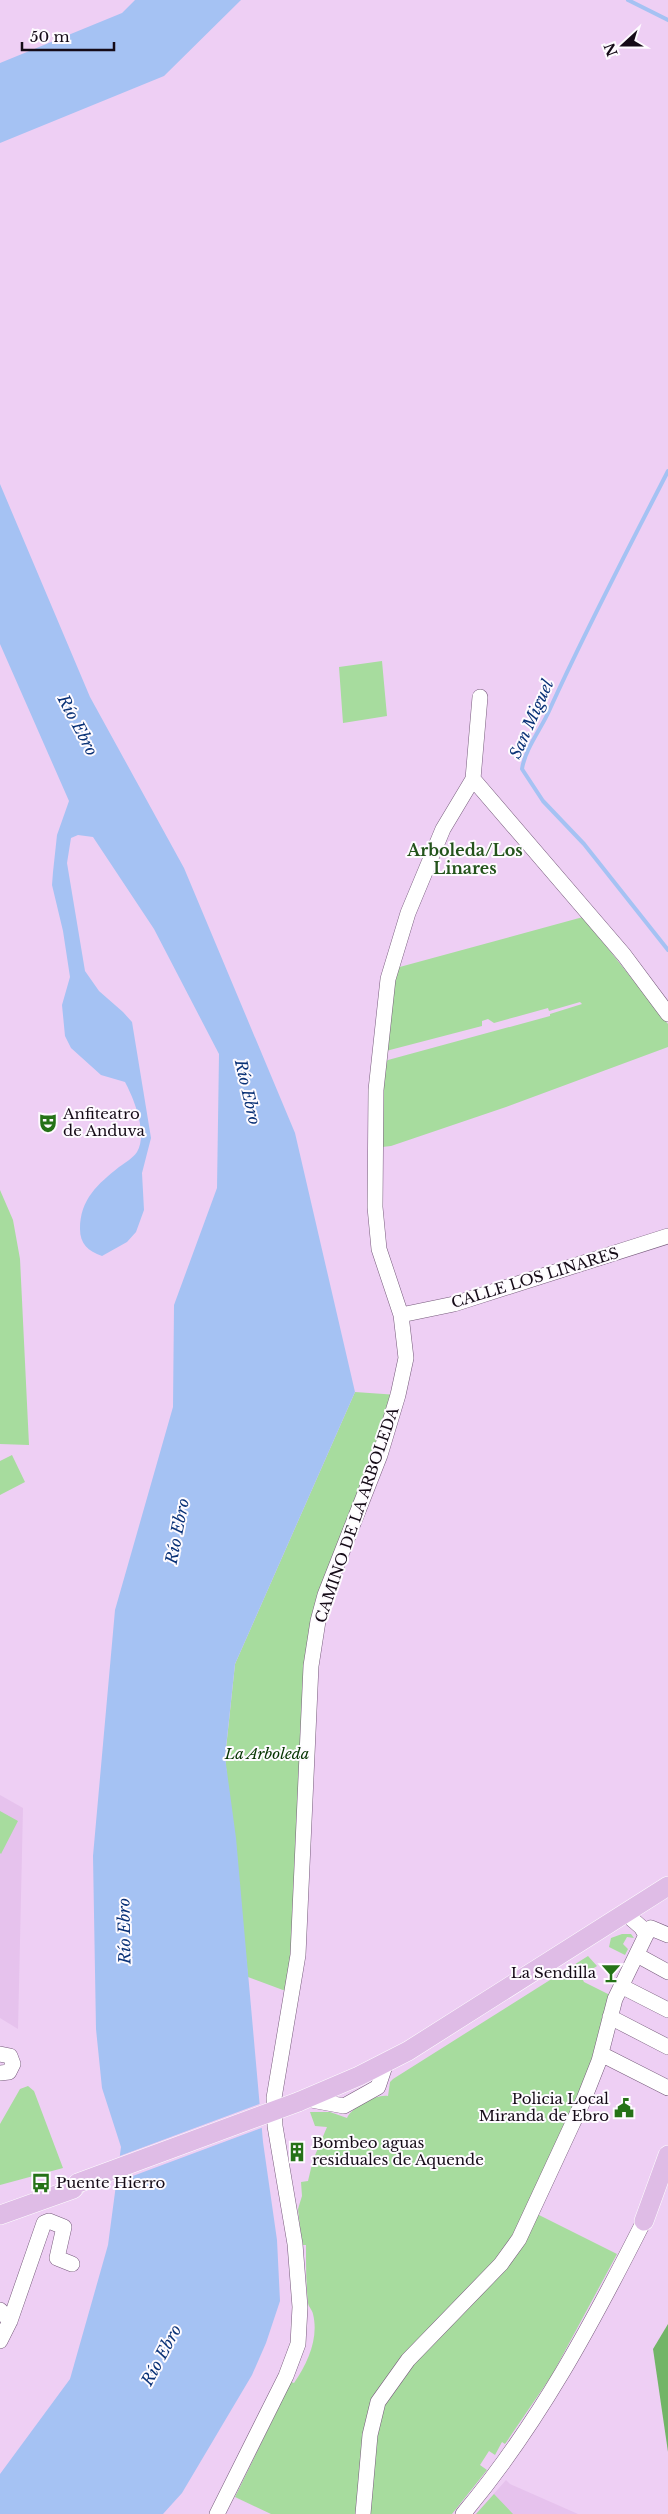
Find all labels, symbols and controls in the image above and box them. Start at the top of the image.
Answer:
scale bar [22,20,115,52]
north arrow [598,20,648,70]
text: 50 m [30,27,70,46]
text: N [600,40,622,59]
water label: San Miguel [505,675,558,762]
water label: Río Ebro [53,690,102,759]
district label: Arboleda/Los Linares [406,840,523,878]
water label: Río Ebro [231,1057,265,1127]
place label: Anfiteatro de Anduva [62,1104,146,1140]
theatre icon: Anfiteatro de Anduva [37,1112,59,1134]
street label: CALLE LOS LINARES [449,1243,621,1312]
street label: CAMINO DE LA ARBOLEDA [311,1404,403,1625]
water label: Río Ebro [161,1497,193,1566]
park label: La Arboleda [224,1744,309,1763]
water label: Río Ebro [113,1898,135,1965]
bar icon: La Sendilla [600,1962,622,1984]
place label: La Sendilla [511,1963,597,1982]
place label: Policia Local Miranda de Ebro [479,2089,609,2125]
public building icon: Policia Local Miranda de Ebro [613,2097,635,2119]
place label: Bombeo aguas residuales de Aquende [312,2133,484,2169]
building icon: Bombeo aguas residuales de Aquende [286,2141,308,2163]
bus stop icon: Puente Hierro [30,2172,52,2194]
place label: Puente Hierro [56,2173,166,2192]
water label: Río Ebro [136,2321,185,2390]

